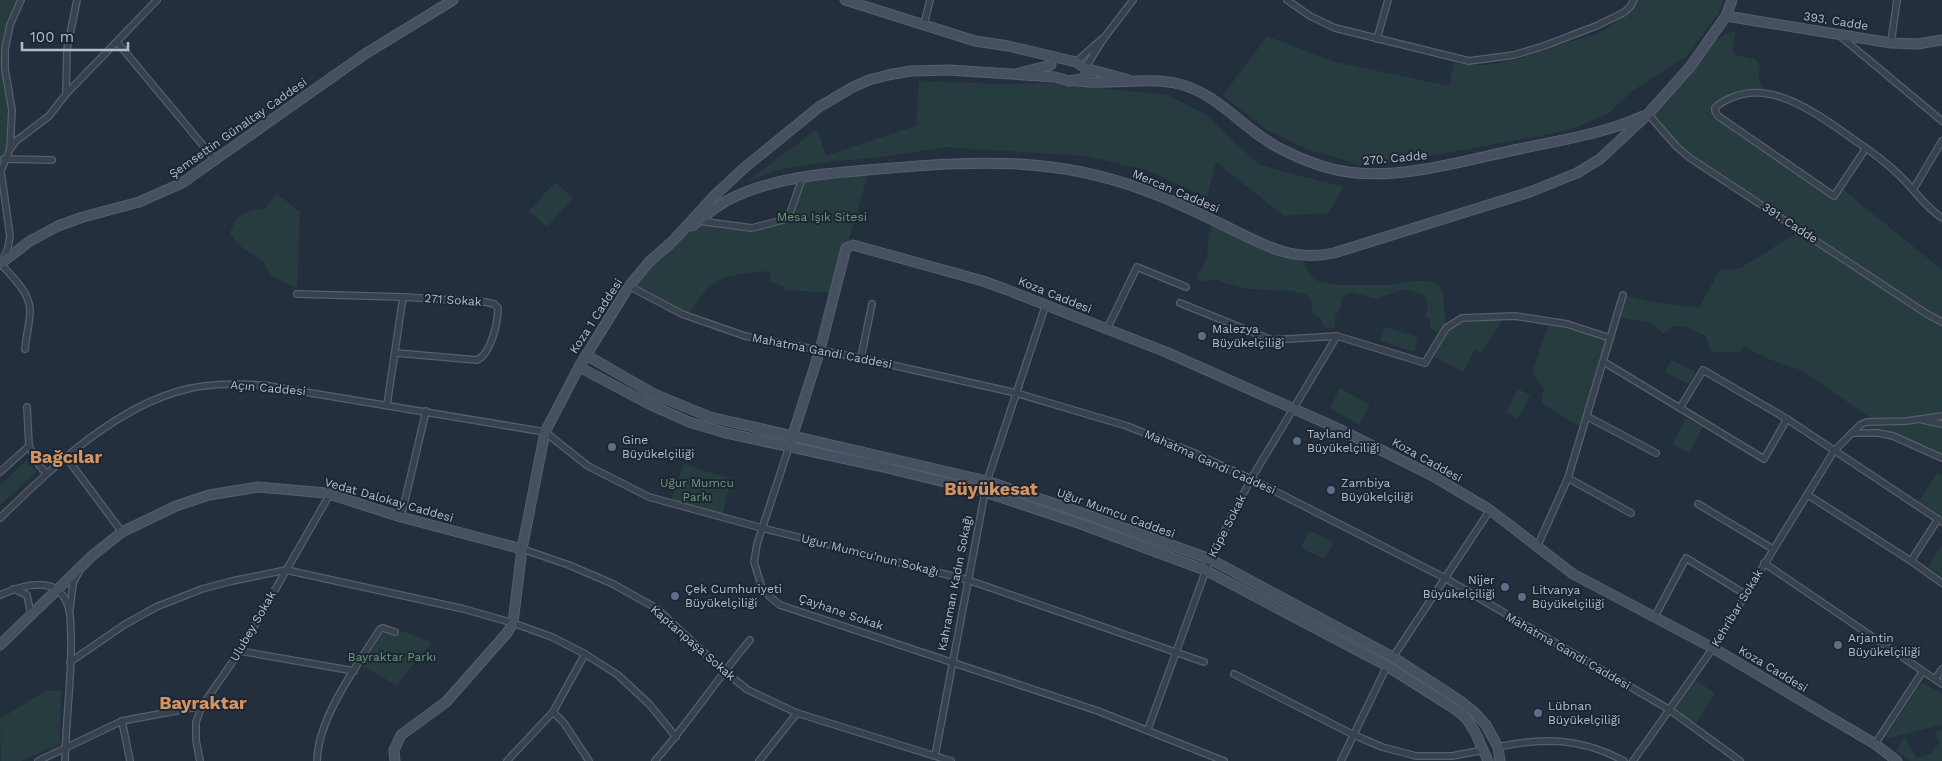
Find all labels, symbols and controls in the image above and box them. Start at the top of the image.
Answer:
street label: 393. Cadde [1803,9,1869,33]
scale bar [22,20,129,52]
text: 100 m [30,28,74,46]
street label: Şemsettin Günaltay Caddesi [166,75,310,181]
street label: 270. Cadde [1362,148,1428,168]
street label: Mercan Caddesi [1130,166,1222,216]
street label: 391. Cadde [1760,200,1820,246]
park label: Mesa Işık Sitesi [777,210,867,224]
street label: Koza Caddesi [1016,274,1094,316]
street label: Koza 1 Caddesi [567,276,625,356]
street label: 271 Sokak [424,291,482,309]
place label: Malezya Büyükelçiliği [1212,322,1284,350]
marker: Malezya Büyükelçiliği [1196,330,1208,342]
street label: Mahatma Gandi Caddesi [751,331,893,371]
street label: Açın Caddesi [230,378,306,398]
street label: Mahatma Gandi Caddesi [1142,427,1278,497]
place label: Tayland Büyükelçiliği [1307,427,1379,455]
place label: Gine Büyükelçiliği [622,433,694,461]
marker: Tayland Büyükelçiliği [1291,435,1303,447]
street label: Koza Caddesi [1389,435,1465,485]
marker: Gine Büyükelçiliği [606,441,618,453]
district label: Bağcılar [30,446,103,467]
street label: Vedat Dalokay Caddesi [323,475,455,525]
park label: Uğur Mumcu Parkı [660,476,734,504]
place label: Zambiya Büyükelçiliği [1341,476,1413,504]
district label: Büyükesat [944,478,1038,499]
marker: Zambiya Büyükelçiliği [1325,484,1337,496]
street label: Uğur Mumcu Caddesi [1055,485,1177,541]
street label: Küpe Sokak [1205,492,1249,560]
street label: Kahraman Kadın Sokağı [935,514,975,652]
street label: Ugur Mumcu'nun Sokağı [800,531,940,579]
street label: Kehribar Sokak [1708,567,1766,649]
place label: Nijer Büyükelçiliği [1423,573,1495,601]
marker: Nijer Büyükelçiliği [1499,581,1511,593]
place label: Çek Cumhuriyeti Büyükelçiliği [685,582,782,610]
place label: Litvanya Büyükelçiliği [1532,583,1604,611]
street label: Ulubey Sokak [227,588,279,664]
marker: Çek Cumhuriyeti Büyükelçiliği [669,590,681,602]
street label: Çayhane Sokak [797,591,885,633]
marker: Litvanya Büyükelçiliği [1516,591,1528,603]
street label: Kaptanpaşa Sokak [648,602,738,684]
street label: Mahatma Gandi Caddesi [1503,609,1633,693]
place label: Arjantin Büyükelçiliği [1848,631,1920,659]
marker: Arjantin Büyükelçiliği [1832,639,1844,651]
street label: Koza Caddesi [1736,643,1810,695]
park label: Bayraktar Parkı [348,650,436,664]
district label: Bayraktar [159,692,247,713]
place label: Lübnan Büyükelçiliği [1548,699,1620,727]
marker: Lübnan Büyükelçiliği [1532,707,1544,719]

